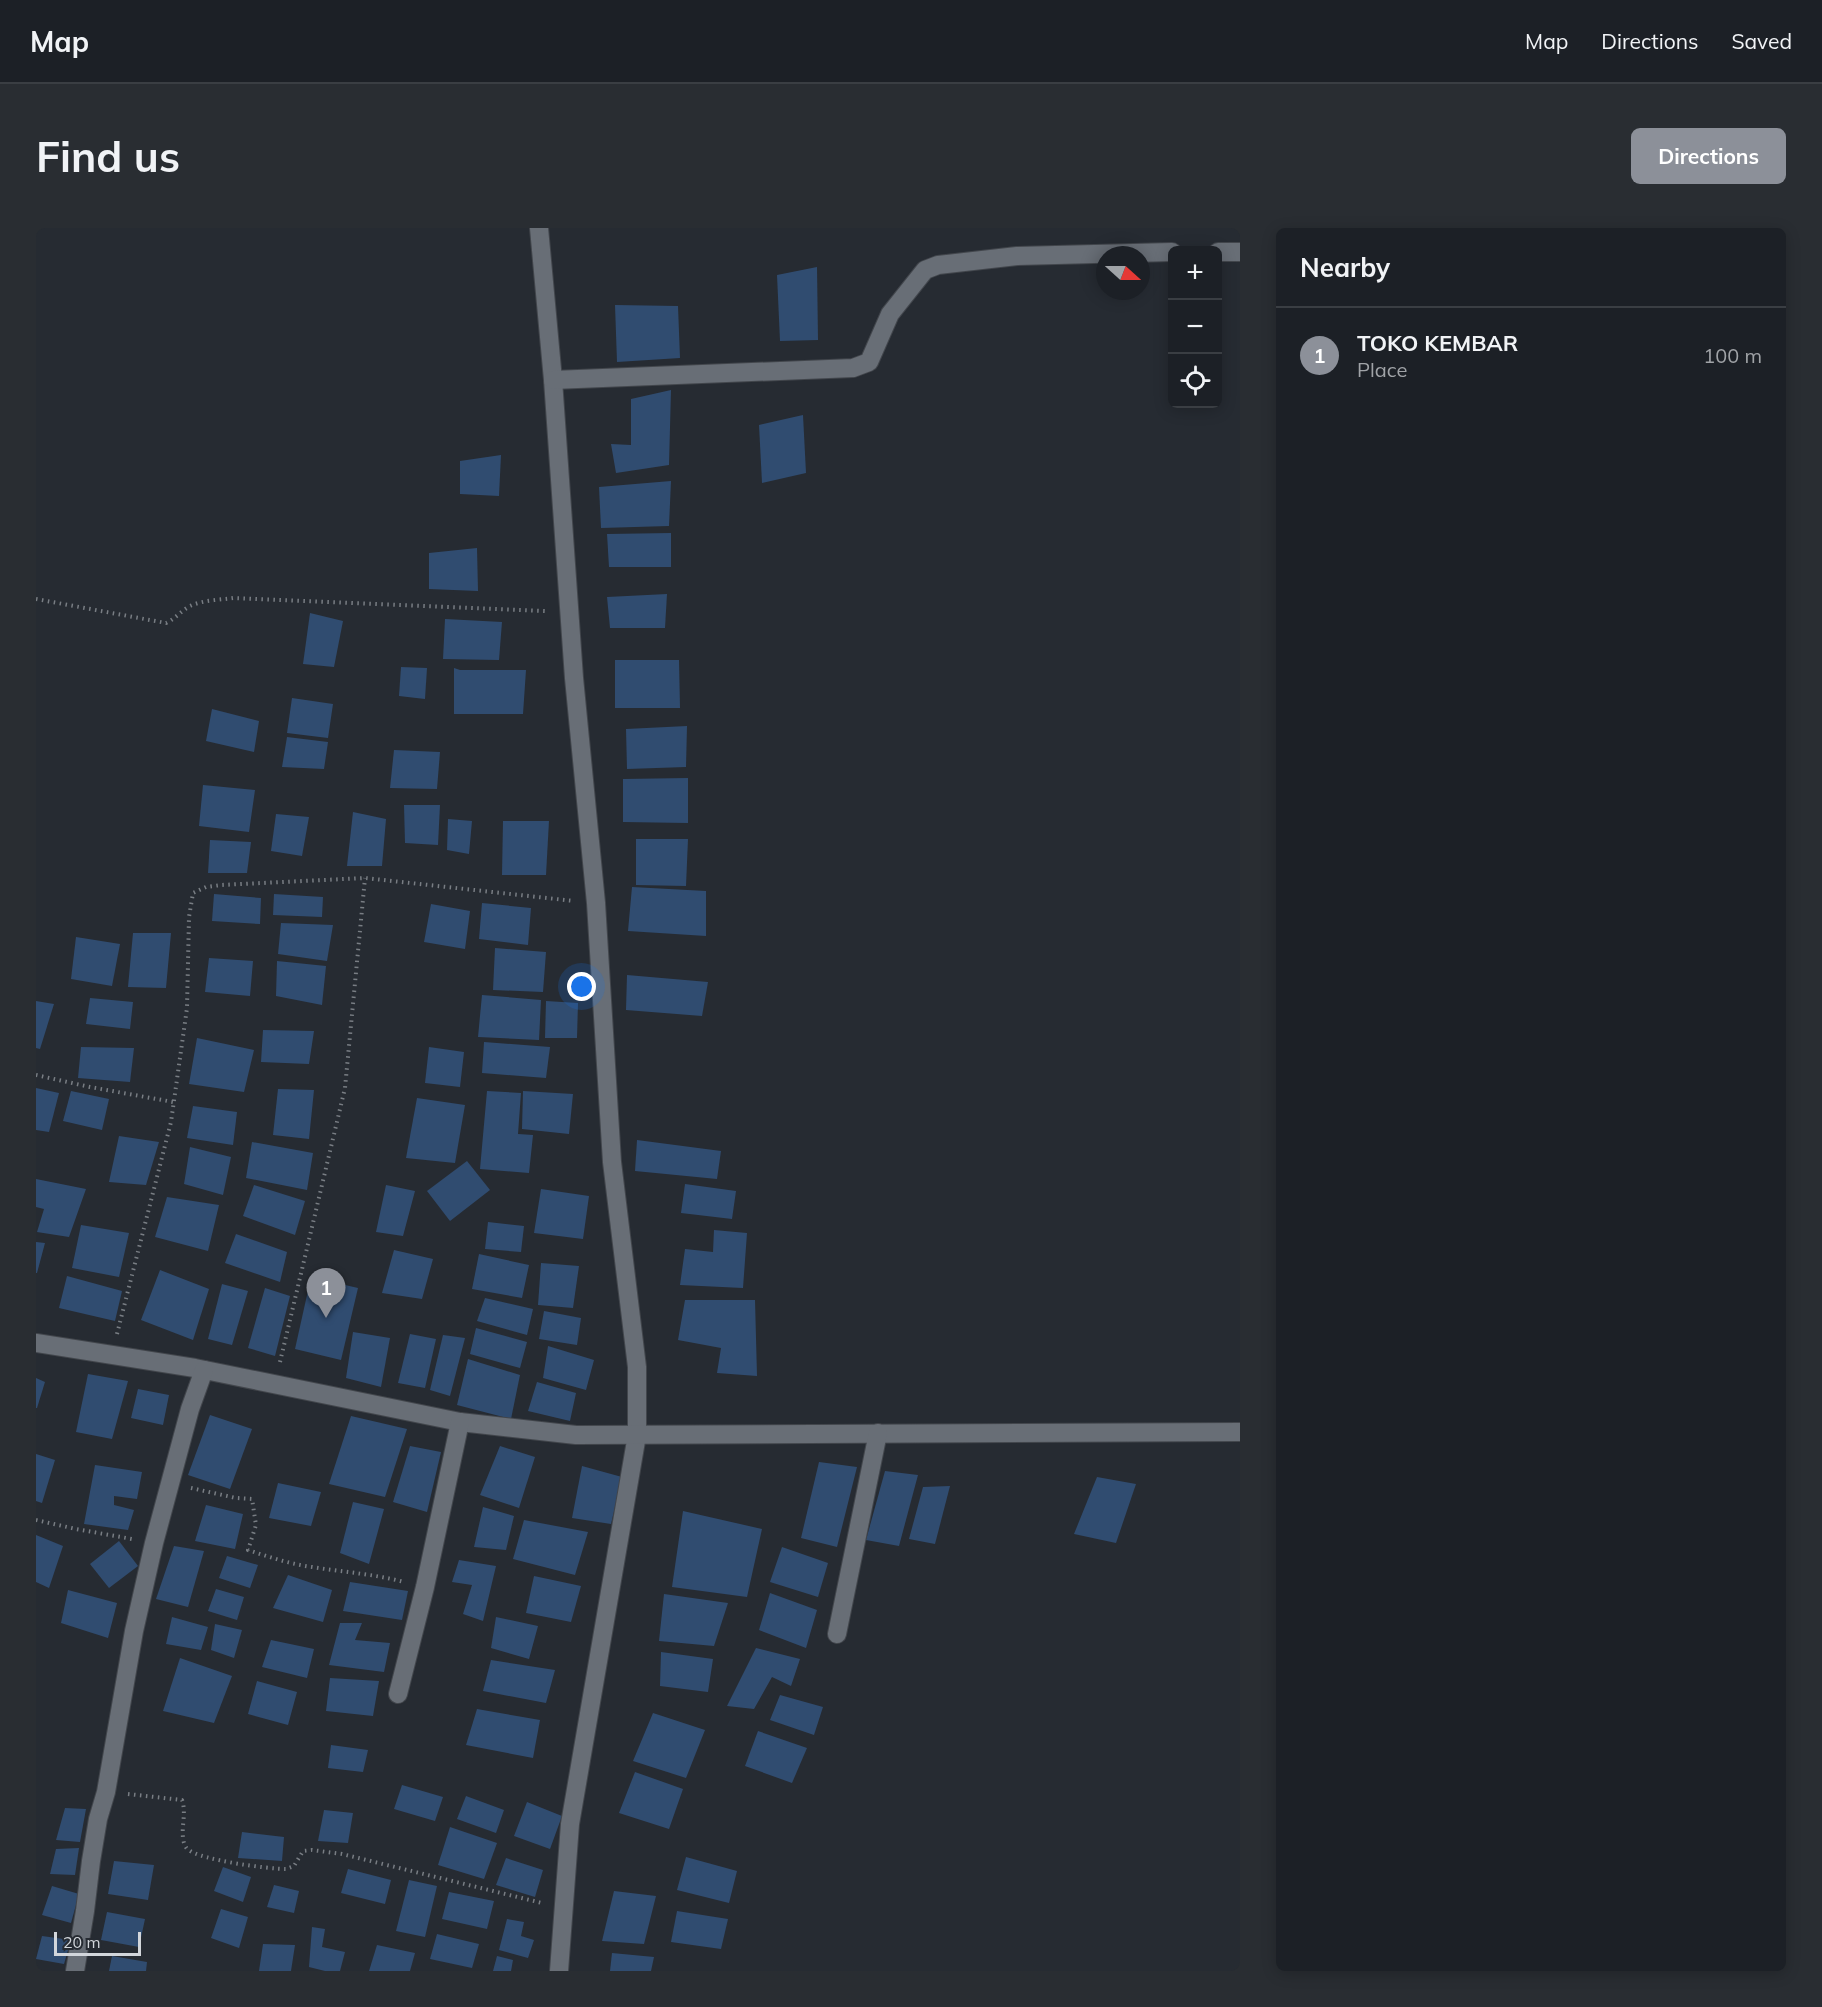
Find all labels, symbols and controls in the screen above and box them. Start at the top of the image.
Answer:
text: Map [30,24,89,59]
text: Map [1525,28,1568,54]
text: Directions [1601,28,1698,54]
text: Saved [1731,28,1792,54]
button: Directions [1631,128,1786,184]
text: Find us [36,130,180,183]
north arrow [1096,246,1150,300]
map controls [1168,246,1222,408]
button: + [1168,246,1222,300]
text: Nearby [1300,251,1390,284]
button: − [1168,300,1222,354]
text: TOKO KEMBAR [1357,329,1518,357]
text: 1 [1314,343,1326,368]
text: 100 m [1703,343,1762,368]
button: locate [1168,354,1222,408]
text: Place [1357,357,1407,382]
your location [567,972,596,1001]
pin: 1 [306,1268,346,1318]
scale bar [54,1929,141,1956]
text: 20 m [63,1932,100,1952]

